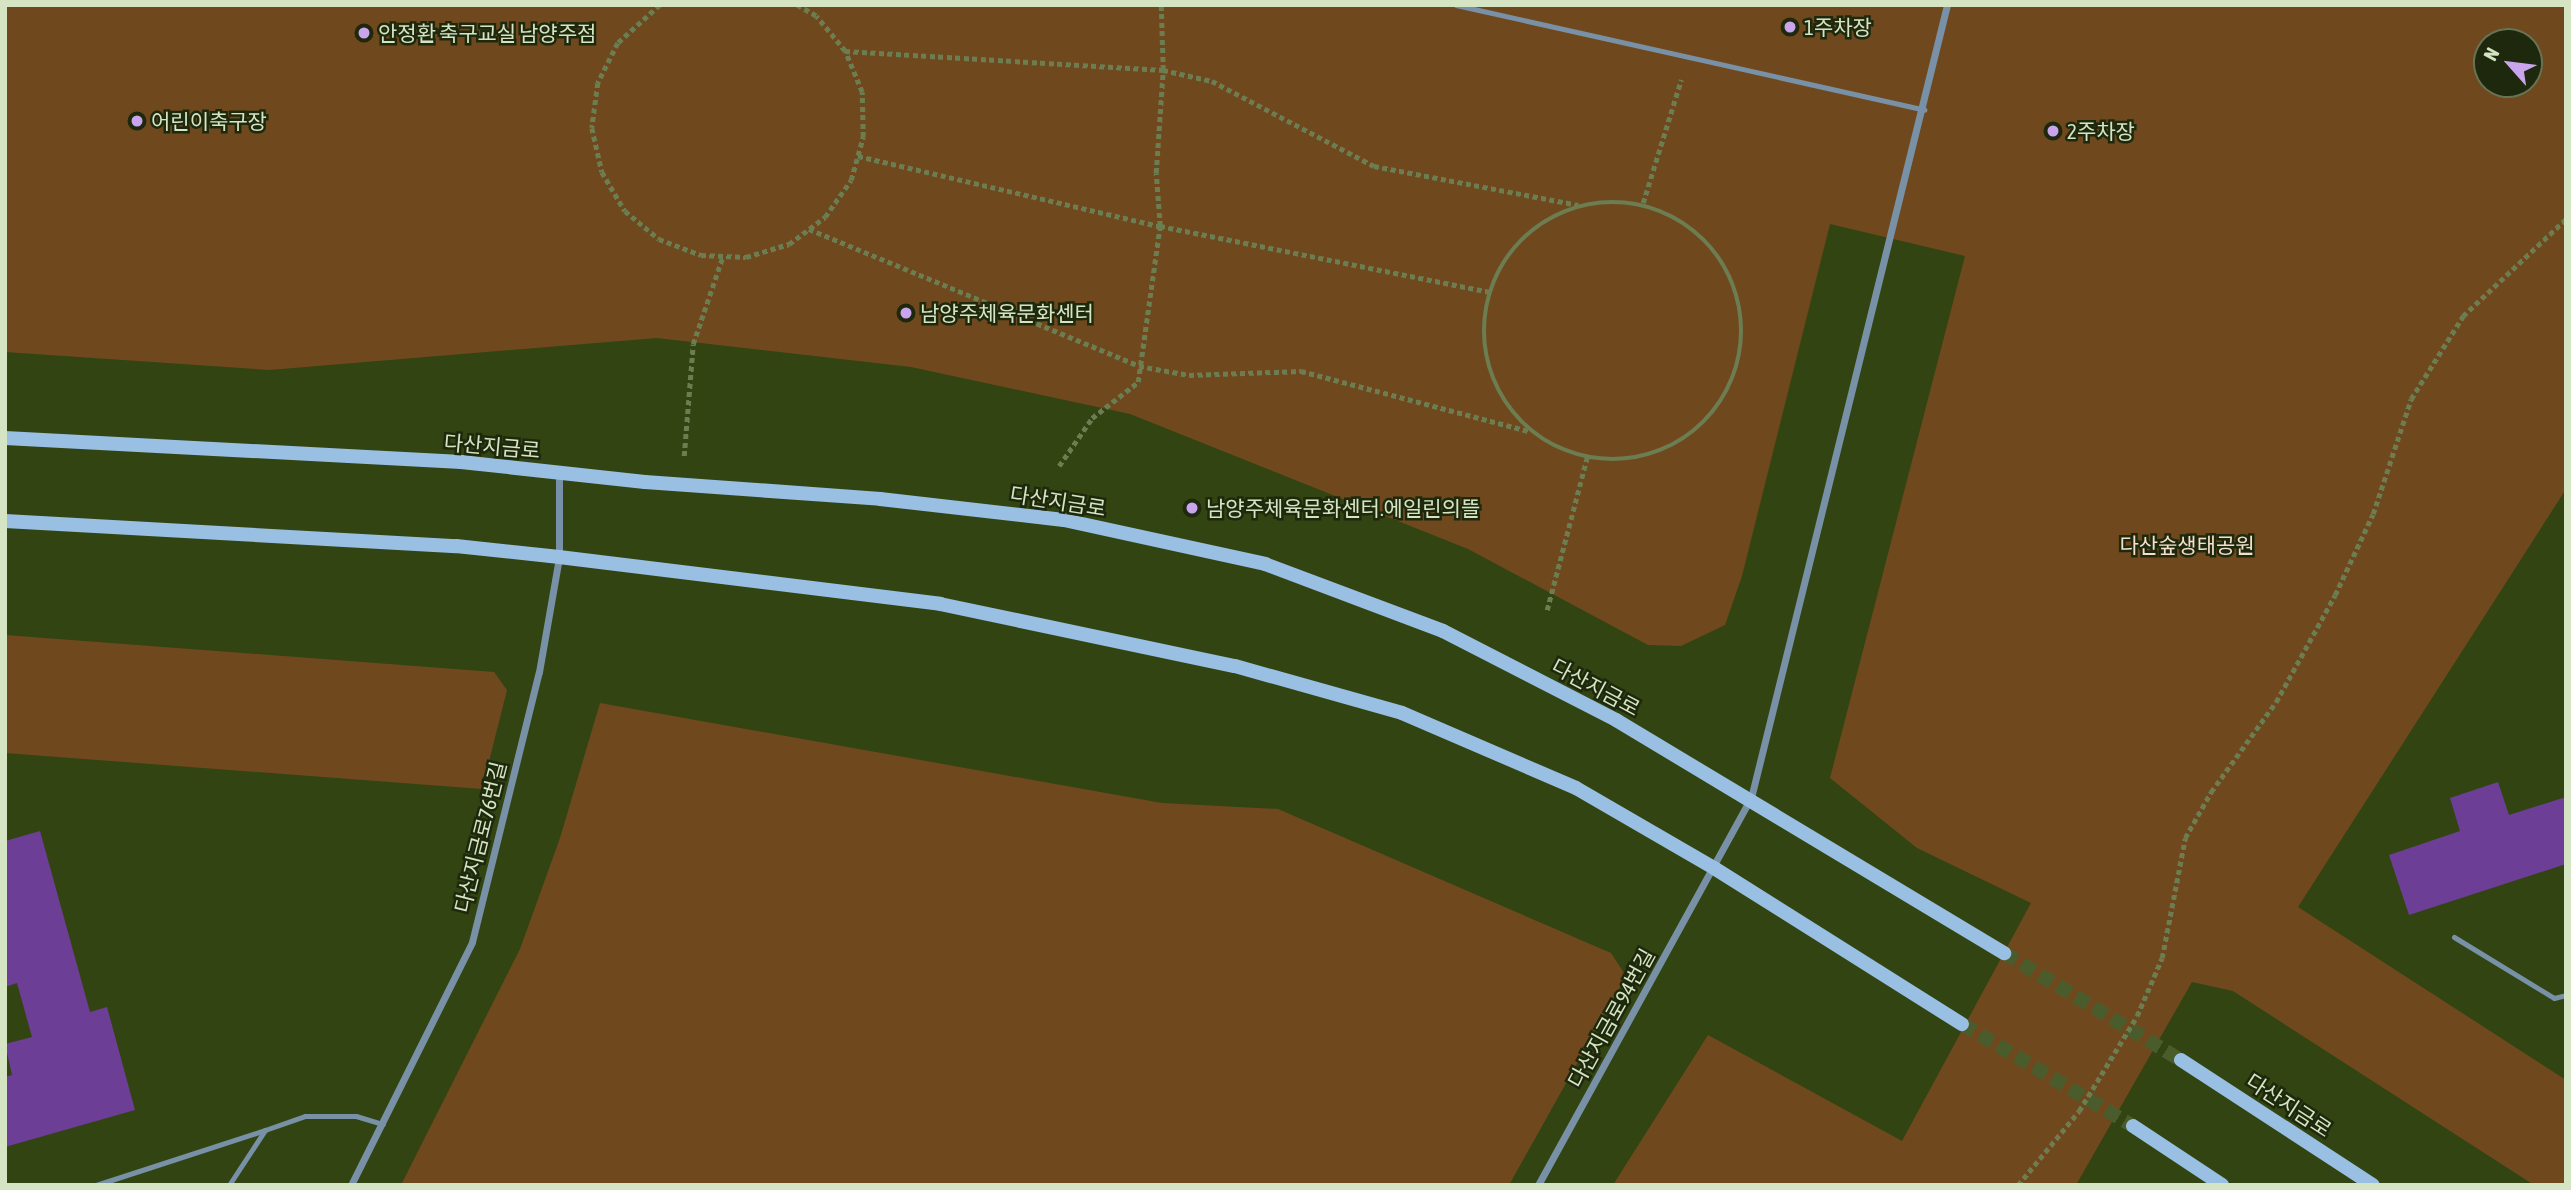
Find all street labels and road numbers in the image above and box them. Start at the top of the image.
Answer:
street label: 다산지금로 [443,429,541,463]
street label: 다산지금로 [1008,481,1108,521]
street label: 다산지금로 [1547,653,1645,721]
street label: 다산지금로76번길 [449,759,511,915]
street label: 다산지금로94번길 [1562,944,1660,1092]
street label: 다산지금로 [2242,1068,2336,1142]

